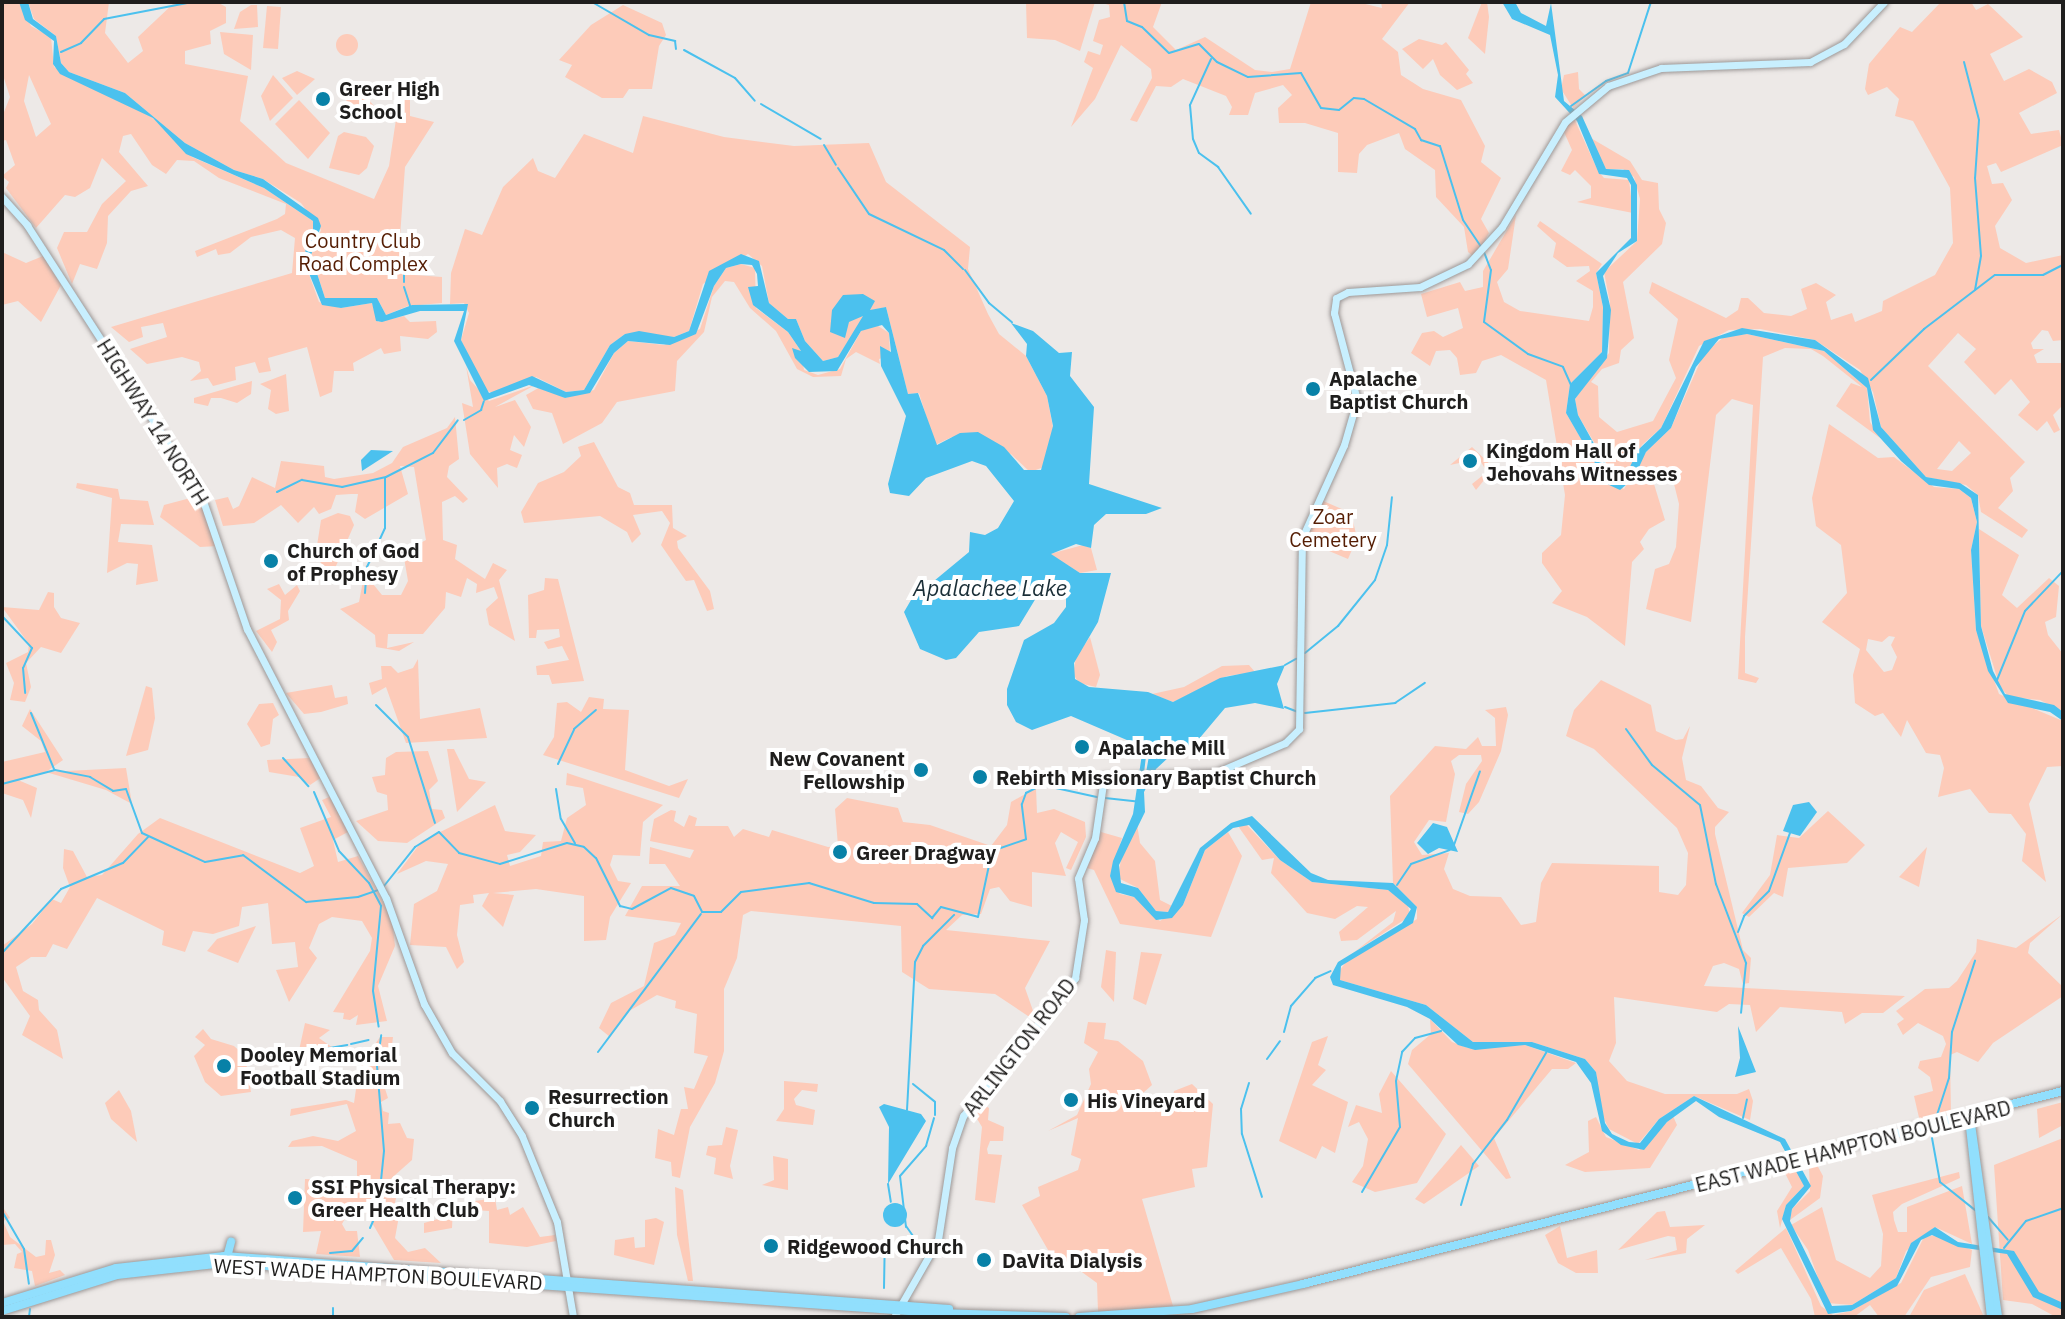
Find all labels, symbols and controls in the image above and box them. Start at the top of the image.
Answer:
place label: Greer High School [339,76,440,123]
marker: Greer High School [314,90,332,108]
park label: Country Club Road Complex [298,229,428,276]
street label: HIGHWAY 14 NORTH [92,335,214,509]
place label: Apalache Baptist Church [1329,366,1469,413]
marker: Apalache Baptist Church [1304,380,1322,398]
place label: Kingdom Hall of Jehovahs Witnesses [1486,438,1677,485]
marker: Kingdom Hall of Jehovahs Witnesses [1461,452,1479,470]
park label: Zoar Cemetery [1289,505,1377,552]
place label: Church of God of Prophesy [287,538,420,585]
marker: Church of God of Prophesy [262,552,280,570]
water label: Apalachee Lake [913,575,1067,601]
place label: Apalache Mill [1098,735,1225,759]
marker: Apalache Mill [1073,738,1091,756]
place label: New Covanent Fellowship [769,746,905,793]
marker: New Covanent Fellowship [912,761,930,779]
place label: Rebirth Missionary Baptist Church [996,765,1316,789]
marker: Rebirth Missionary Baptist Church [971,768,989,786]
place label: Greer Dragway [856,840,996,864]
marker: Greer Dragway [831,843,849,861]
street label: ARLINGTON ROAD [958,974,1080,1120]
place label: Dooley Memorial Football Stadium [240,1042,400,1089]
marker: Dooley Memorial Football Stadium [215,1057,233,1075]
place label: Resurrection Church [548,1084,669,1131]
place label: His Vineyard [1087,1088,1206,1112]
marker: His Vineyard [1062,1091,1080,1109]
street label: EAST WADE HAMPTON BOULEVARD [1693,1095,2013,1197]
marker: Resurrection Church [523,1099,541,1117]
place label: SSI Physical Therapy: Greer Health Club [311,1174,516,1221]
marker: SSI Physical Therapy: Greer Health Club [286,1189,304,1207]
place label: Ridgewood Church [787,1234,964,1258]
marker: Ridgewood Church [762,1237,780,1255]
place label: DaVita Dialysis [1002,1248,1143,1272]
marker: DaVita Dialysis [973,1249,995,1271]
street label: WEST WADE HAMPTON BOULEVARD [213,1253,543,1295]

